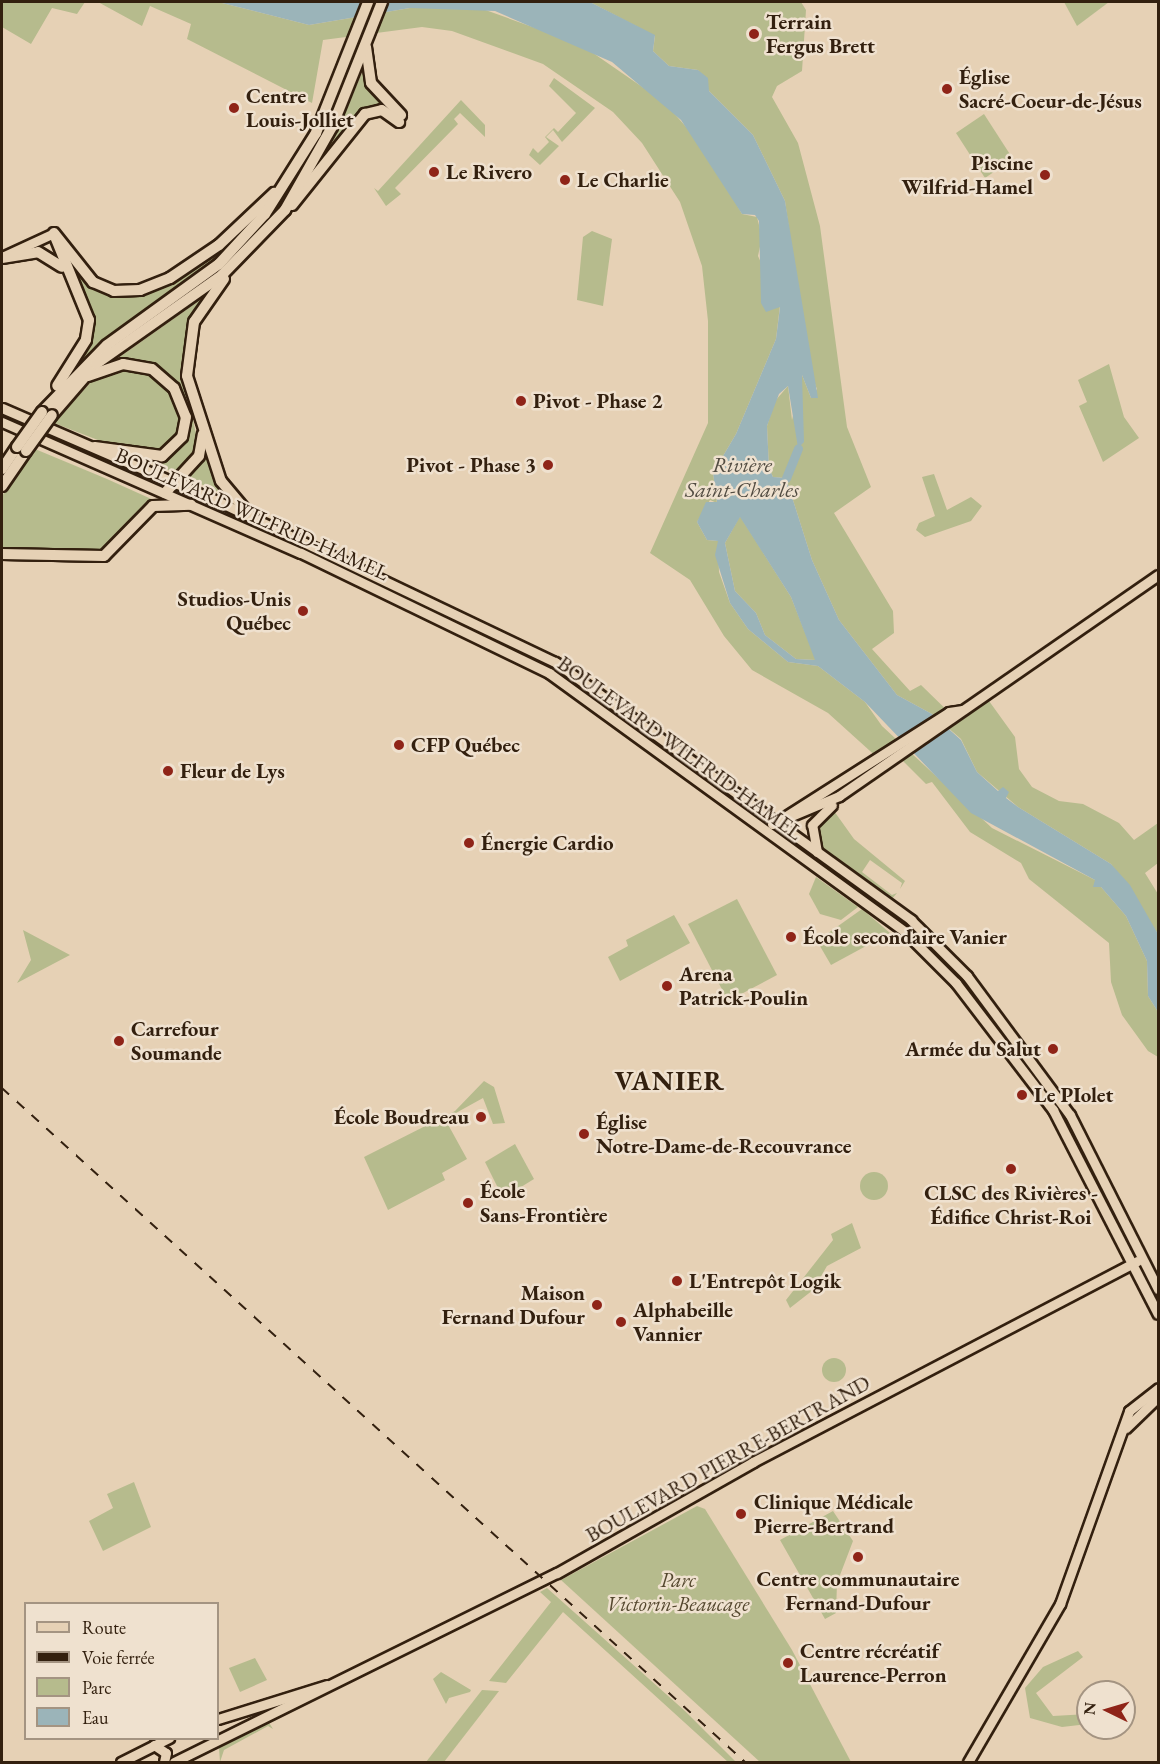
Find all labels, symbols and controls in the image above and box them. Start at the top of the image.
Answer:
place label: Terrain Fergus Brett [766,9,875,59]
marker: Terrain Fergus Brett [747,27,761,41]
place label: Église Sacré-Coeur-de-Jésus [959,64,1142,114]
marker: Église Sacré-Coeur-de-Jésus [940,82,954,96]
place label: Centre Louis-Jolliet [246,83,354,133]
marker: Centre Louis-Jolliet [227,101,241,115]
place label: Piscine Wilfrid-Hamel [902,150,1033,200]
place label: Le Rivero [446,159,532,185]
marker: Le Rivero [427,165,441,179]
place label: Le Charlie [577,167,669,193]
marker: Piscine Wilfrid-Hamel [1038,168,1052,182]
marker: Le Charlie [558,173,572,187]
place label: Pivot - Phase 2 [533,388,663,414]
marker: Pivot - Phase 2 [514,394,528,408]
street label: BOULEVARD WILFRID-HAMEL [111,442,393,586]
water label: Rivière Saint-Charles [685,451,799,502]
place label: Pivot - Phase 3 [406,452,536,478]
marker: Pivot - Phase 3 [541,458,555,472]
place label: Studios-Unis Québec [178,586,291,636]
marker: Studios-Unis Québec [296,604,310,618]
street label: BOULEVARD WILFRID-HAMEL [553,651,807,845]
place label: CFP Québec [411,732,520,758]
marker: CFP Québec [392,738,406,752]
place label: Fleur de Lys [180,758,285,784]
marker: Fleur de Lys [161,764,175,778]
place label: Énergie Cardio [481,830,613,856]
marker: Énergie Cardio [462,836,476,850]
place label: École secondaire Vanier [803,924,1007,950]
marker: École secondaire Vanier [784,930,798,944]
place label: Arena Patrick-Poulin [679,961,808,1011]
marker: Arena Patrick-Poulin [660,979,674,993]
place label: Carrefour Soumande [131,1016,222,1066]
marker: Carrefour Soumande [112,1034,126,1048]
place label: Armée du Salut [905,1036,1041,1062]
marker: Armée du Salut [1046,1042,1060,1056]
district label: VANIER [614,1065,726,1097]
place label: Le PIolet [1034,1082,1113,1108]
marker: Le PIolet [1015,1088,1029,1102]
place label: École Boudreau [334,1104,469,1130]
place label: Église Notre-Dame-de-Recouvrance [596,1109,851,1159]
marker: École Boudreau [474,1110,488,1124]
marker: Église Notre-Dame-de-Recouvrance [577,1127,591,1141]
marker: CLSC des Rivières - Édifice Christ-Roi [1002,1160,1020,1178]
place label: École Sans-Frontière [480,1178,607,1228]
place label: CLSC des Rivières - Édifice Christ-Roi [924,1180,1098,1230]
marker: École Sans-Frontière [461,1196,475,1210]
place label: L'Entrepôt Logik [689,1268,841,1294]
marker: L'Entrepôt Logik [670,1274,684,1288]
place label: Maison Fernand Dufour [442,1280,585,1330]
place label: Alphabeille Vannier [633,1297,733,1347]
marker: Maison Fernand Dufour [590,1298,604,1312]
marker: Alphabeille Vannier [614,1315,628,1329]
street label: BOULEVARD PIERRE-BERTRAND [582,1370,874,1548]
place label: Clinique Médicale Pierre-Bertrand [754,1489,913,1539]
marker: Clinique Médicale Pierre-Bertrand [732,1505,750,1523]
marker: Centre communautaire Fernand-Dufour [851,1550,865,1564]
place label: Centre communautaire Fernand-Dufour [757,1566,959,1616]
park label: Parc Victorin-Beaucage [607,1567,749,1617]
legend [24,1602,219,1740]
text: Route [82,1616,126,1639]
place label: Centre récréatif Laurence-Perron [800,1638,947,1688]
text: Voie ferrée [82,1646,154,1669]
marker: Centre récréatif Laurence-Perron [781,1656,795,1670]
text: Parc [82,1676,112,1699]
north arrow [1076,1680,1136,1740]
text: N [1079,1701,1101,1716]
text: Eau [82,1706,108,1729]

